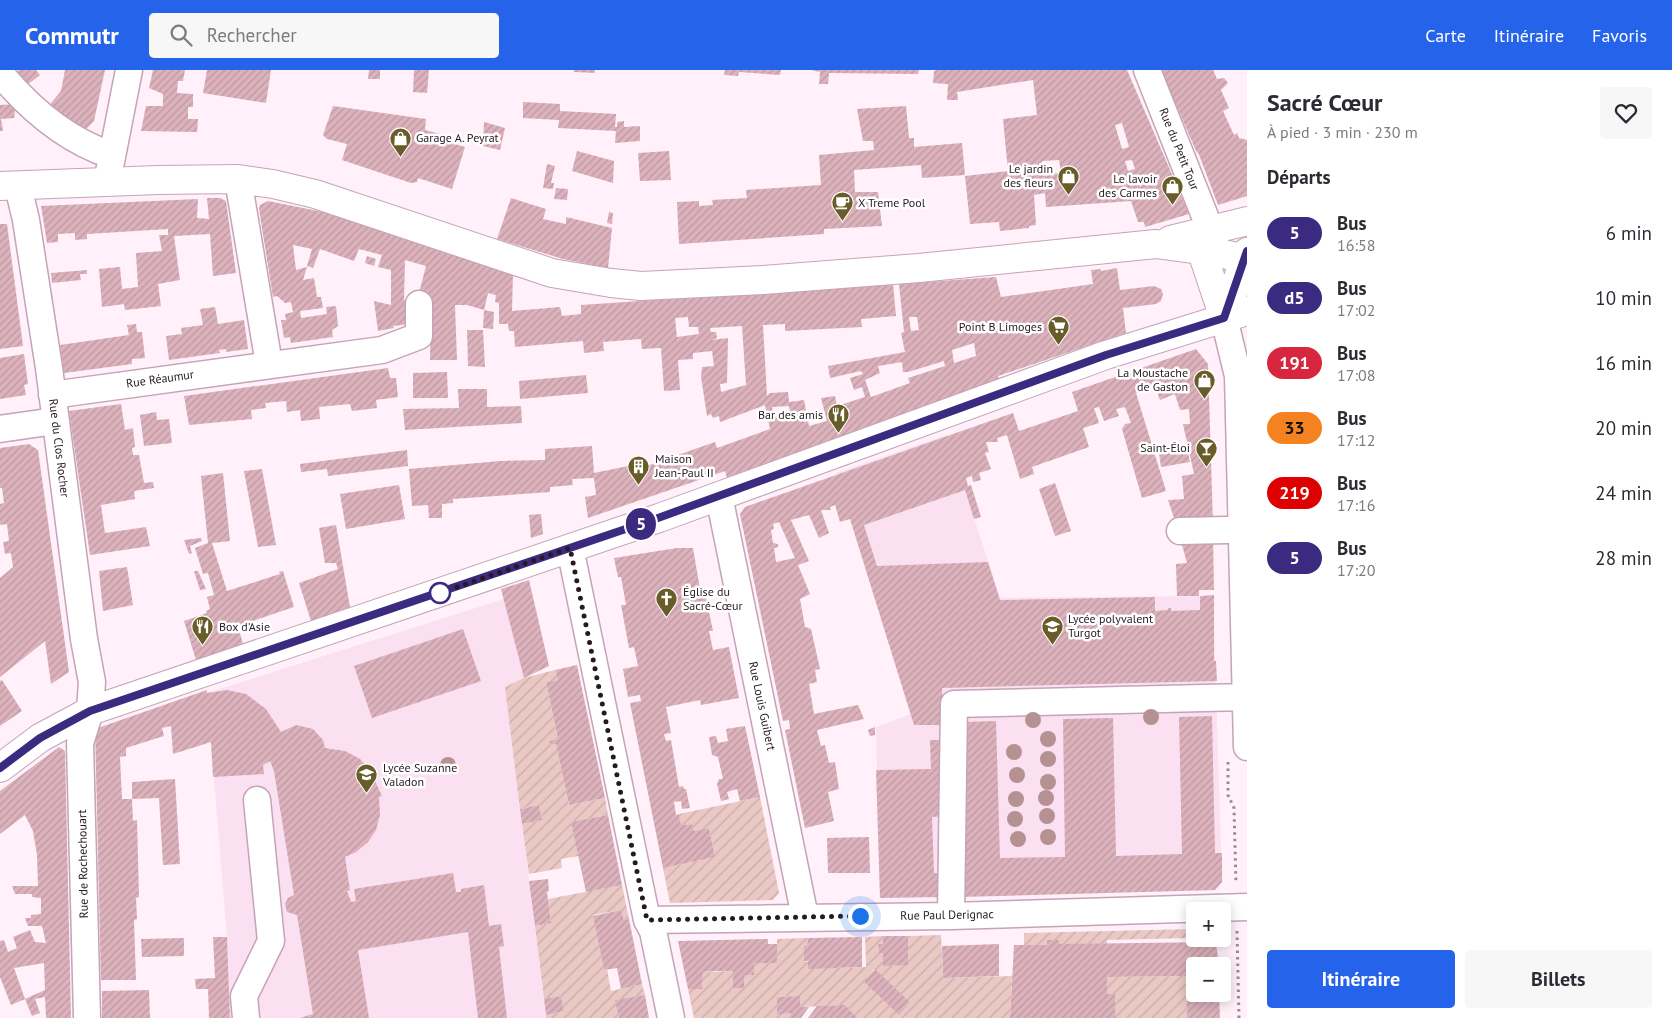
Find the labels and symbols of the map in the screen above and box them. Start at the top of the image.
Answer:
street label: Rue du Petit Tour [1156,105,1203,192]
shop icon: Garage A. Peyrat [388,126,412,157]
place label: Garage A. Peyrat [416,130,499,145]
place label: Le jardin des fleurs [1003,161,1053,190]
shop icon: Le jardin des fleurs [1057,164,1081,195]
place label: Le lavoir des Carmes [1099,171,1157,200]
shop icon: Le lavoir des Carmes [1161,174,1185,205]
cafe icon: X Treme Pool [830,191,854,222]
place label: X Treme Pool [858,195,926,210]
supermarket icon: Point B Limoges [1046,315,1070,346]
place label: Point B Limoges [959,319,1042,334]
place label: La Moustache de Gaston [1117,365,1188,394]
street label: Rue Réaumur [125,366,195,391]
shop icon: La Moustache de Gaston [1192,368,1216,399]
street label: Rue du Clos Rocher [46,398,73,498]
restaurant icon: Bar des amis [827,403,851,434]
place label: Bar des amis [758,407,823,422]
bar icon: Saint-Éloi [1194,436,1218,467]
place label: Saint-Éloi [1140,440,1190,455]
place label: Maison Jean-Paul II [654,451,714,480]
building icon: Maison Jean-Paul II [627,454,651,485]
line badge: 5 [625,508,657,540]
unlabelled marker [429,582,451,604]
place label: Église du Sacré-Cœur [683,584,743,613]
church icon: Église du Sacré-Cœur [655,587,679,618]
place label: Lycée polyvalent Turgot [1068,611,1153,640]
school or university icon: Lycée polyvalent Turgot [1040,614,1064,645]
restaurant icon: Box d'Asie [191,615,215,646]
place label: Box d'Asie [219,619,270,634]
street label: Rue Louis Guibert [746,660,779,752]
place label: Lycée Suzanne Valadon [382,760,457,789]
school or university icon: Lycée Suzanne Valadon [355,763,379,794]
street label: Rue de Rochechouart [74,809,91,919]
your location [848,904,873,929]
street label: Rue Paul Derignac [900,906,995,923]

